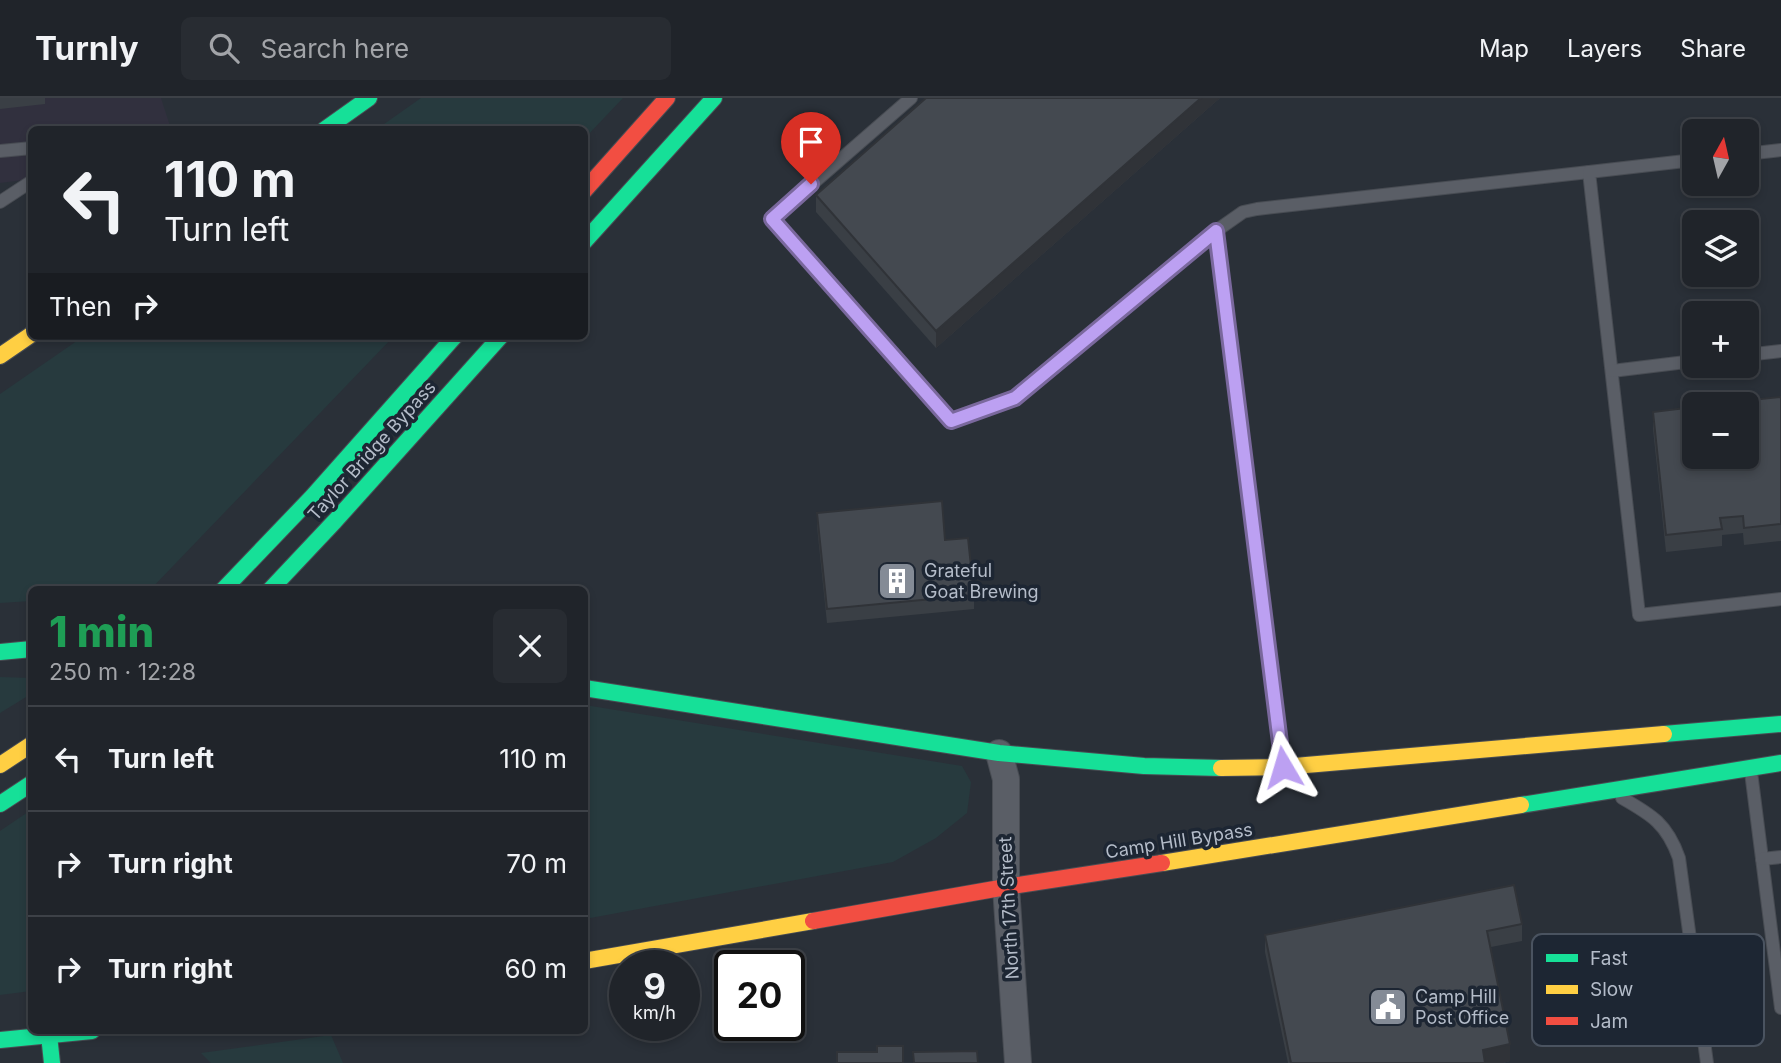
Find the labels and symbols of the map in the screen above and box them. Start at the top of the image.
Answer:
pin [781,112,841,184]
north arrow [1682,119,1759,196]
street label: Taylor Bridge Bypass [303,377,440,525]
building icon: Grateful Goat Brewing [876,560,918,602]
place label: Grateful Goat Brewing [924,560,1039,602]
position arrow [1246,730,1320,804]
street label: Camp Hill Bypass [1104,818,1254,863]
street label: North 17th Street [994,836,1023,980]
legend [1532,934,1764,1046]
text: Fast [1590,947,1628,970]
speed limit sign: 20 [714,950,805,1041]
text: Slow [1590,978,1633,1001]
public building icon: Camp Hill Post Office [1367,986,1409,1028]
place label: Camp Hill Post Office [1415,986,1509,1028]
text: Jam [1590,1010,1628,1033]

